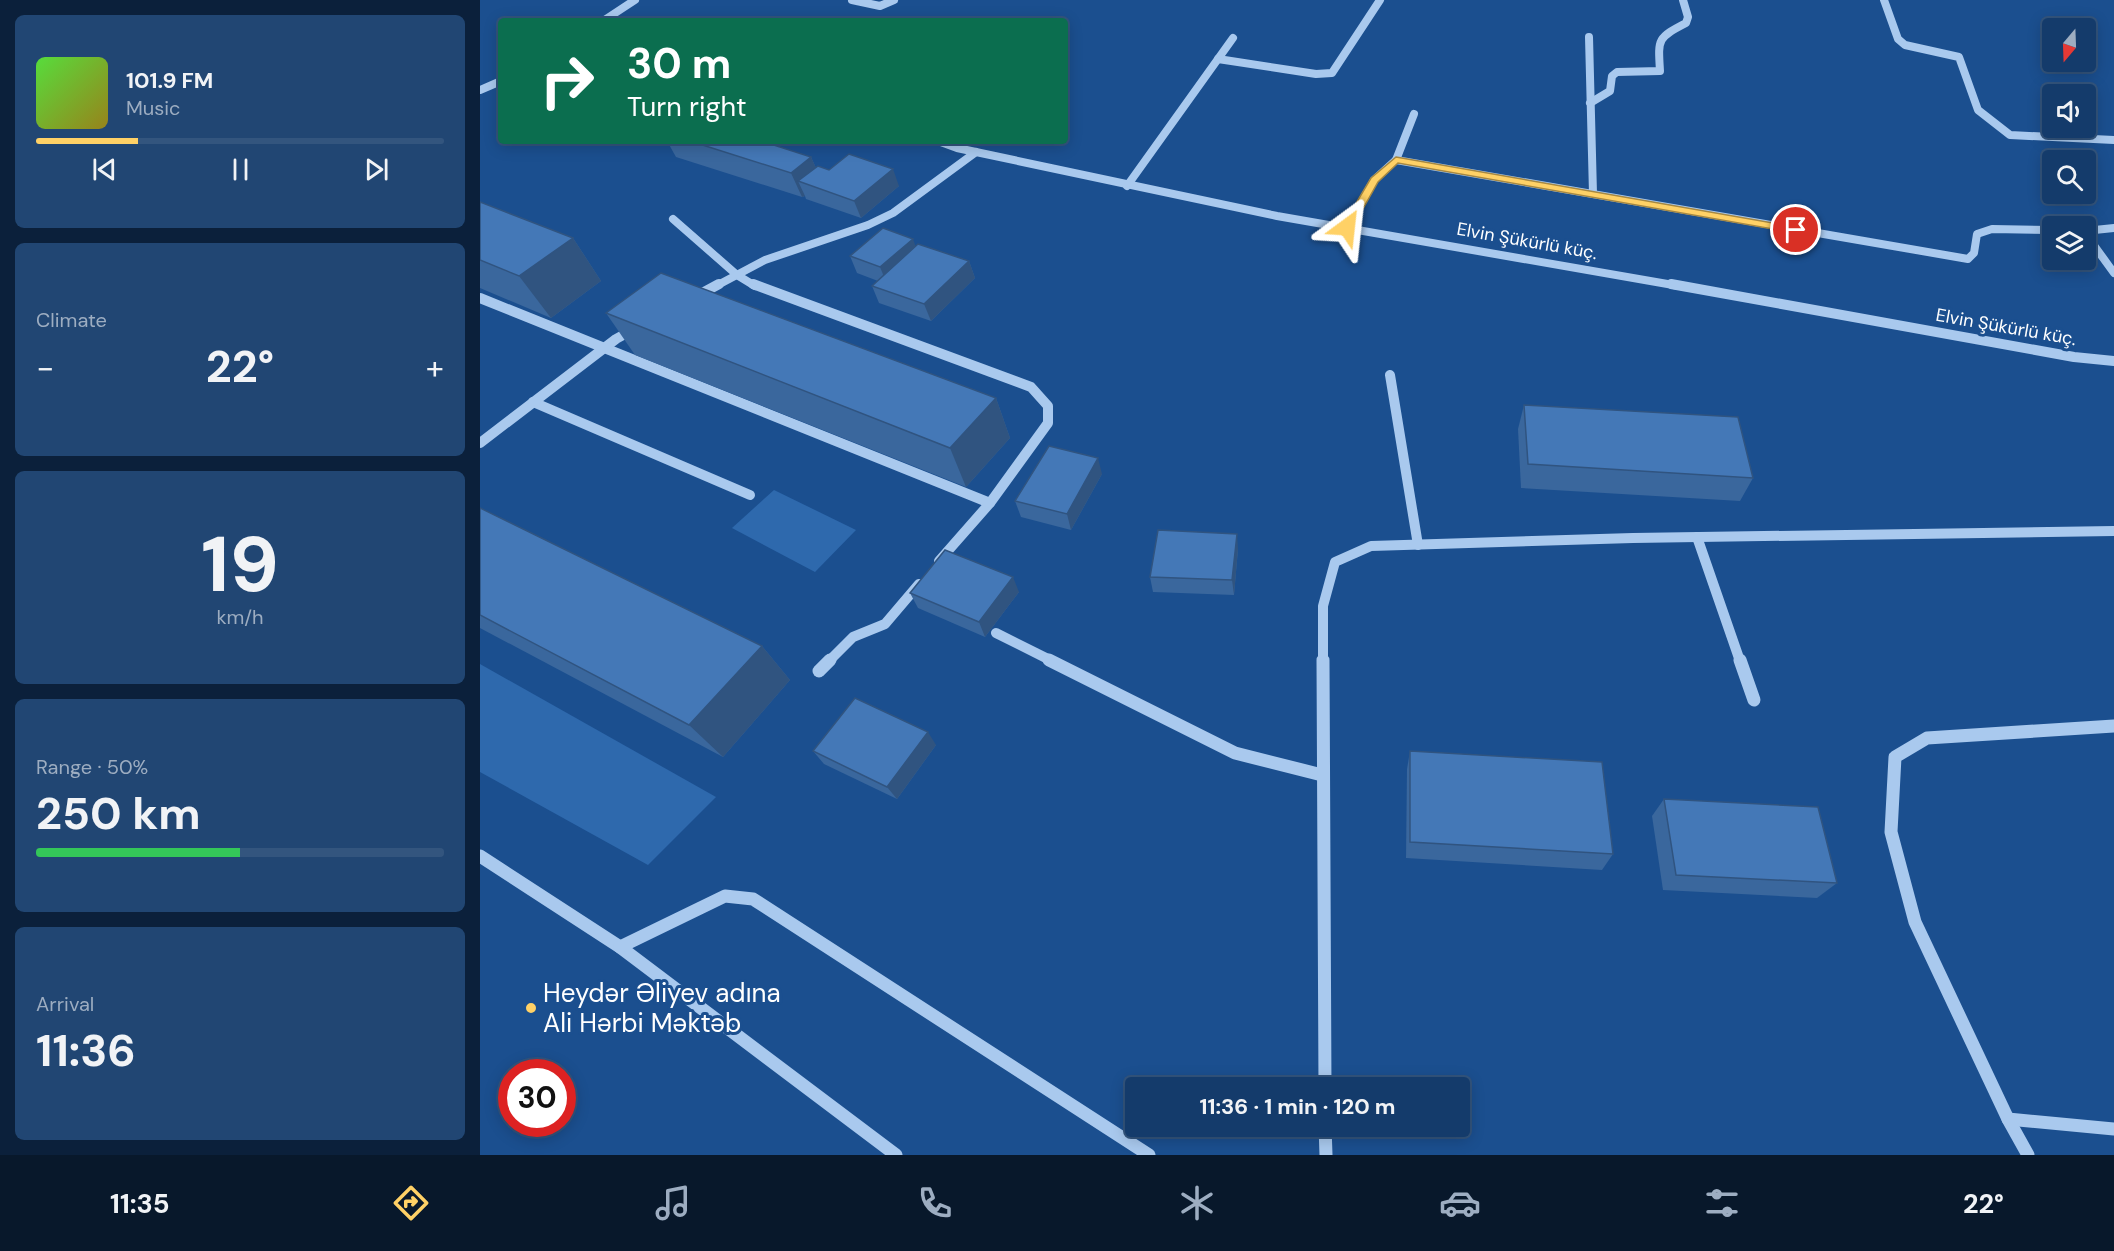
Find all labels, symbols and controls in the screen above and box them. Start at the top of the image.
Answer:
north arrow [2042,18,2096,72]
map controls [2042,18,2096,270]
text: 30 m [627,36,731,91]
icon: right [528,42,606,120]
text: 101.9 FM [126,66,213,95]
button: sound [2042,84,2096,138]
text: Turn right [627,89,747,124]
text: Music [126,95,181,121]
button: search [2042,150,2096,204]
icon: previous [88,153,121,186]
icon: pause [224,153,257,186]
icon: next [360,153,393,186]
position arrow [1315,195,1379,259]
pin [1770,204,1821,255]
icon: arrive [1779,213,1812,246]
button: layers [2042,216,2096,270]
street label: Elvin Şükürlü küç. [1455,217,1599,265]
street label: Elvin Şükürlü küç. [1934,303,2078,351]
text: Climate [36,307,107,333]
text: 22° [206,337,274,396]
text: − [36,346,54,389]
text: + [426,346,444,389]
text: 19 [201,514,279,615]
text: km/h [216,604,264,630]
text: Range · 50% [36,754,148,780]
text: 250 km [36,784,201,843]
place label: Heydər Əliyev adına Ali Hərbi Məktəb [543,976,781,1040]
text: Arrival [36,991,94,1017]
marker: Heydər Əliyev adına Ali Hərbi Məktəb [524,1001,538,1015]
text: 11:36 [36,1021,136,1080]
speed limit sign: 30 [498,1059,576,1137]
text: 11:36 · 1 min · 120 m [1199,1092,1396,1121]
icon: directions [390,1182,432,1224]
icon: music [652,1182,694,1224]
icon: phone [914,1182,956,1224]
icon: climate [1176,1182,1218,1224]
icon: car [1439,1182,1481,1224]
icon: filters [1701,1182,1743,1224]
text: 11:35 [110,1186,170,1221]
text: 22° [1963,1186,2004,1221]

